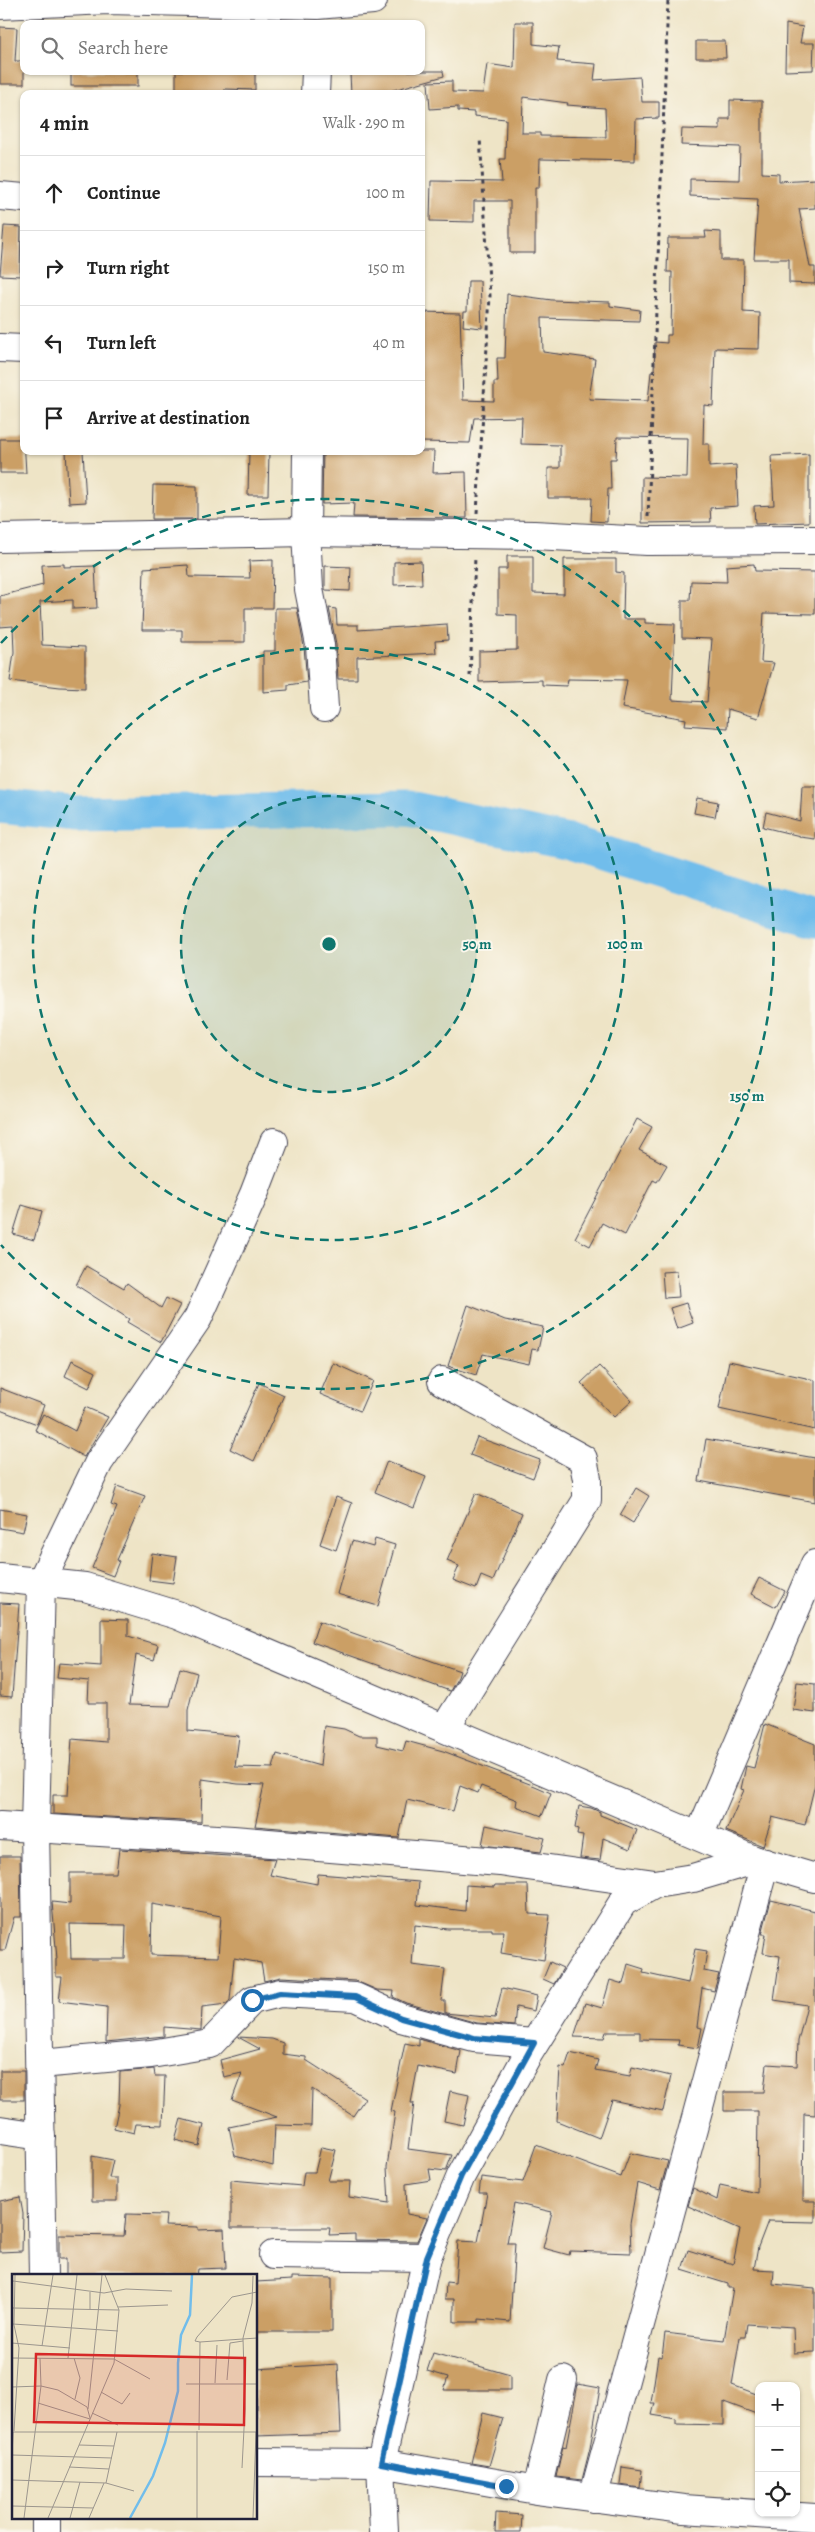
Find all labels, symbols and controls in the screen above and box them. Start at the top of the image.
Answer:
search box [20,20,425,75]
icon: search [38,34,66,62]
text: Search here [78,35,168,61]
text: 4 min [40,109,89,137]
text: Walk · 290 m [323,112,405,134]
icon: ahead [40,179,68,207]
text: Continue [87,180,161,206]
text: 100 m [366,182,405,204]
icon: right [40,254,68,282]
text: Turn right [87,255,169,281]
text: 150 m [368,257,405,279]
icon: left [40,329,68,357]
text: Turn left [87,330,156,356]
text: 40 m [373,332,405,354]
icon: arrive [40,404,68,432]
text: Arrive at destination [87,405,250,431]
text: 50 m [462,934,492,954]
text: 100 m [607,934,643,954]
centre of rings [320,935,338,953]
text: 150 m [730,1086,765,1106]
route start [241,1989,264,2012]
inset map [12,2274,258,2520]
map controls [755,2382,800,2517]
button: + [755,2382,800,2427]
button: − [755,2427,800,2472]
button: locate [755,2472,800,2517]
route end [495,2475,518,2498]

